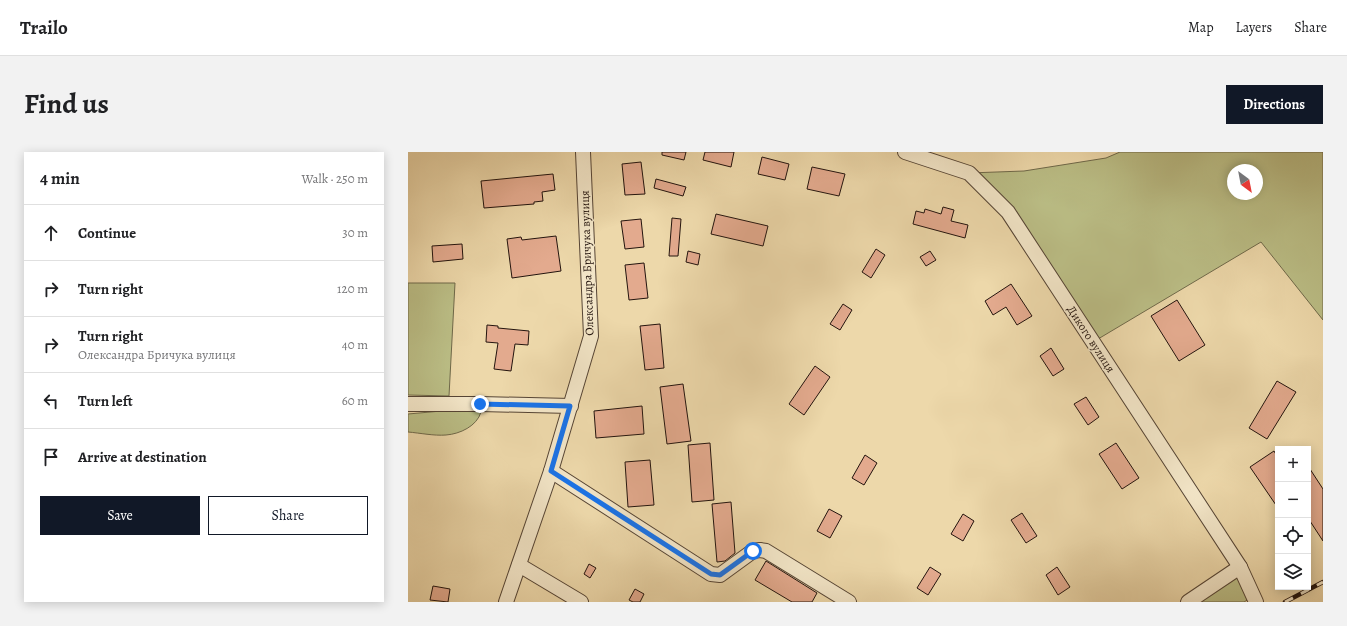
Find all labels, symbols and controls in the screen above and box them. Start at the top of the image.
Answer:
text: Trailo [20,15,68,41]
text: Map [1188,18,1214,37]
text: Layers [1236,18,1272,37]
text: Share [1294,18,1327,37]
text: Find us [24,85,109,123]
button: Directions [1226,85,1323,124]
north arrow [1227,164,1263,200]
text: 4 min [40,167,80,190]
text: Walk · 250 m [301,170,368,187]
street label: Олександра Бричука вулиця [576,190,598,336]
icon: ahead [40,222,62,244]
text: Continue [78,223,136,243]
text: 30 m [342,224,368,241]
icon: right [40,278,62,300]
text: Turn right [78,279,143,299]
text: 120 m [337,280,368,297]
street label: Дикого вулиця [1063,302,1119,376]
text: Turn right [78,326,143,346]
icon: right [40,334,62,356]
text: 40 m [342,336,368,353]
text: Олександра Бричука вулиця [78,346,236,363]
icon: left [40,390,62,412]
text: Turn left [78,391,133,411]
text: 60 m [342,392,368,409]
route end [471,395,489,413]
icon: arrive [40,446,62,468]
map controls [1275,446,1311,590]
button: + [1275,446,1311,482]
text: Arrive at destination [78,447,207,467]
button: − [1275,482,1311,518]
button: Save [40,496,200,535]
button: Share [208,496,368,535]
button: locate [1275,518,1311,554]
route start [744,542,762,560]
button: layers [1275,554,1311,590]

